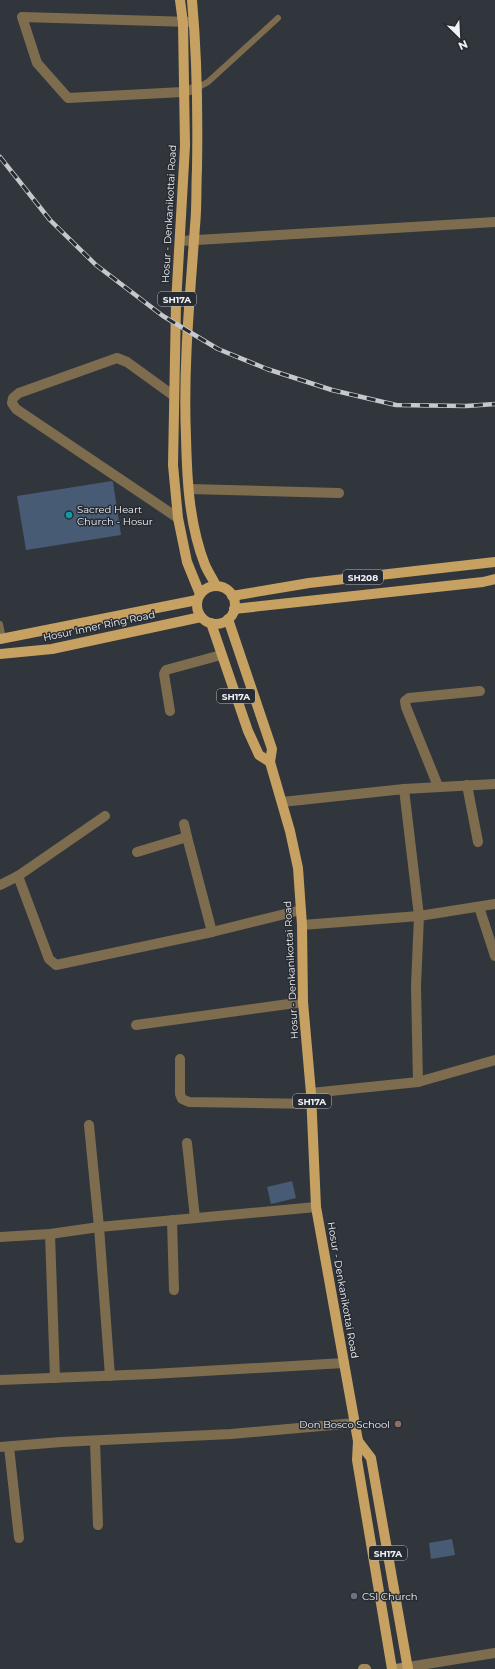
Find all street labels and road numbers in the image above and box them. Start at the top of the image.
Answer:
street label: Hosur - Denkanikottai Road [159,144,179,284]
road number: SH17A [158,292,196,306]
road number: SH208 [343,570,383,584]
street label: Hosur Inner Ring Road [42,608,156,644]
road number: SH17A [217,689,255,703]
street label: Hosur - Denkanikottai Road [281,900,301,1040]
road number: SH17A [293,1094,331,1108]
street label: Hosur - Denkanikottai Road [325,1221,361,1359]
road number: SH17A [369,1546,407,1560]

